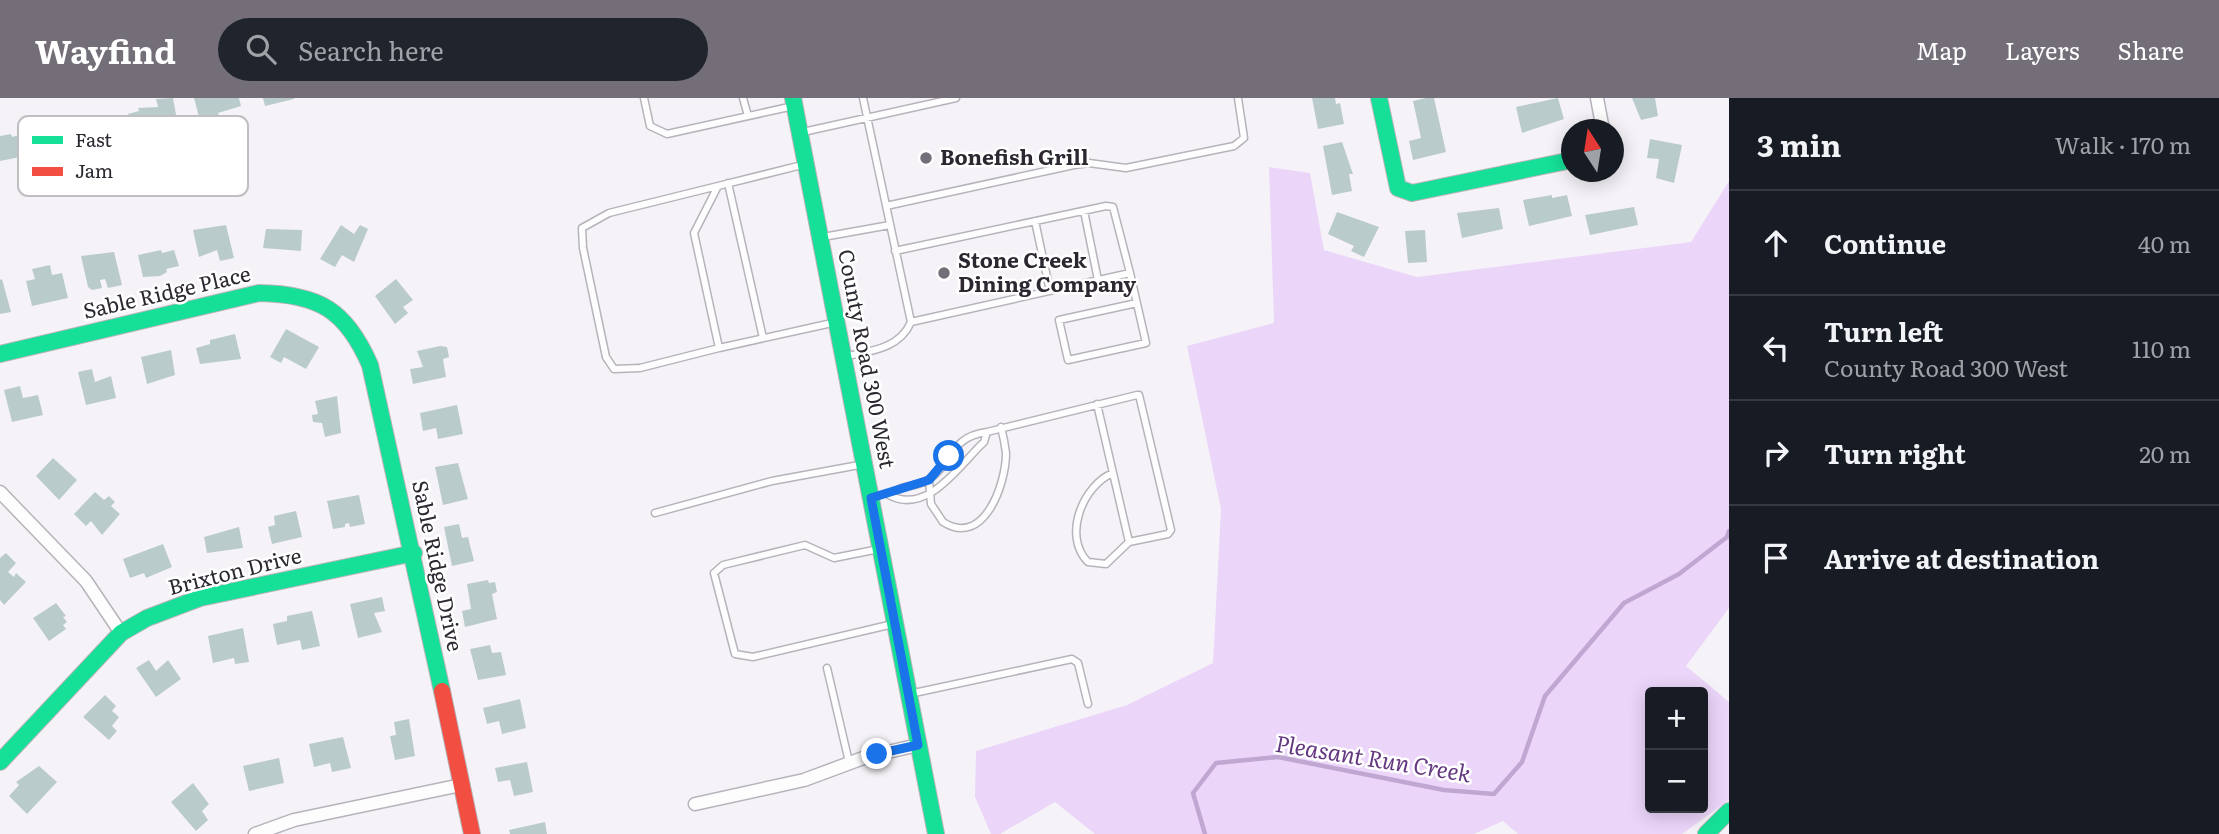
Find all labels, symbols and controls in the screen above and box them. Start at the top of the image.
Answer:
search box [218,18,708,81]
text: Wayfind [35,25,176,74]
icon: search [242,30,280,68]
text: Search here [298,30,444,69]
text: Map [1916,32,1967,67]
text: Layers [2005,32,2079,67]
text: Share [2117,32,2184,67]
legend [18,116,248,196]
north arrow [1561,119,1624,182]
text: 3 min [1757,122,1841,166]
text: Fast [75,125,112,153]
text: Walk · 170 m [2055,127,2191,161]
place label: Bonefish Grill [940,140,1089,171]
marker: Bonefish Grill [918,150,934,166]
text: Jam [75,156,113,184]
text: Continue [1824,223,1946,262]
icon: ahead [1757,224,1795,262]
text: 40 m [2138,226,2191,260]
place label: Stone Creek Dining Company [958,243,1136,298]
street label: County Road 300 West [832,246,905,471]
street label: Sable Ridge Place [80,256,253,325]
marker: Stone Creek Dining Company [936,265,952,281]
text: Turn left [1824,311,1943,350]
icon: left [1757,329,1795,367]
text: 110 m [2132,331,2191,365]
text: County Road 300 West [1824,350,2068,384]
text: Turn right [1824,433,1966,472]
icon: right [1757,434,1795,472]
text: 20 m [2139,436,2191,470]
route start [933,440,964,471]
street label: Sable Ridge Drive [406,477,473,654]
street label: Brixton Drive [165,538,304,601]
text: Arrive at destination [1824,538,2099,577]
icon: arrive [1757,539,1795,577]
map controls [1645,687,1708,813]
button: + [1645,687,1708,750]
water label: Pleasant Run Creek [1273,725,1474,789]
route end [861,738,892,769]
button: − [1645,750,1708,813]

